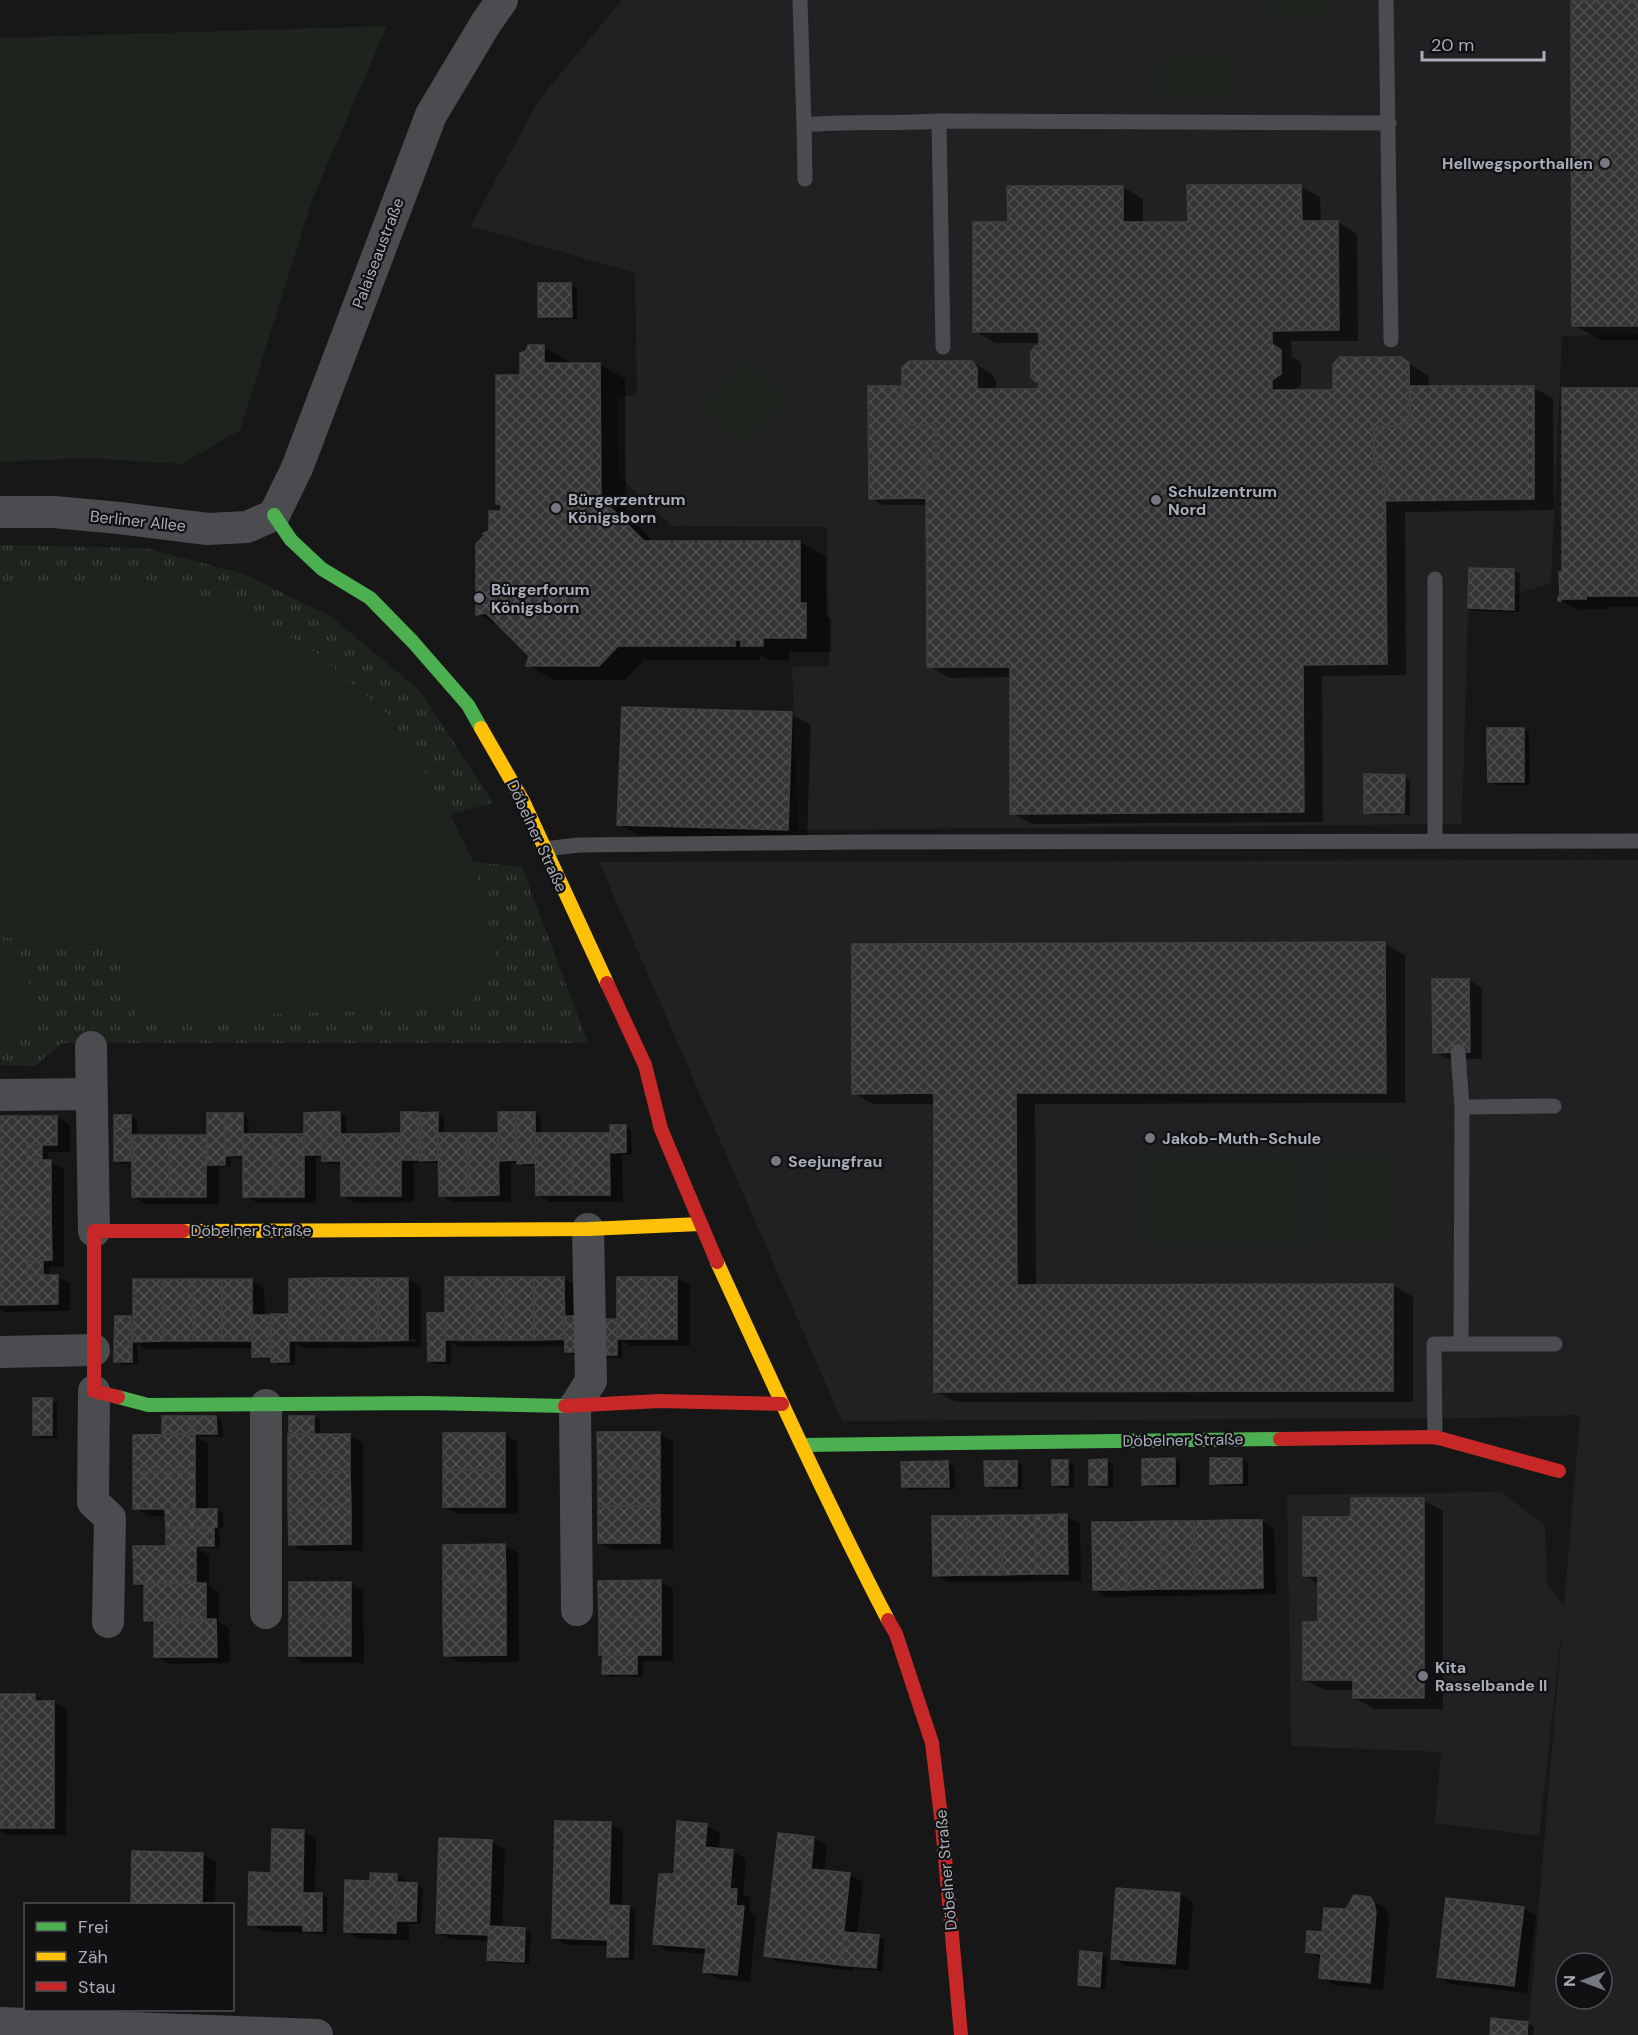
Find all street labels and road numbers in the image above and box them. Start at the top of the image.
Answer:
street label: Palaiseaustraße [347,195,409,311]
street label: Berliner Allee [89,506,187,536]
street label: Döbelner Straße [502,777,572,895]
street label: Döbelner Straße [190,1220,312,1241]
street label: Döbelner Straße [1122,1428,1244,1452]
street label: Döbelner Straße [930,1809,962,1931]

